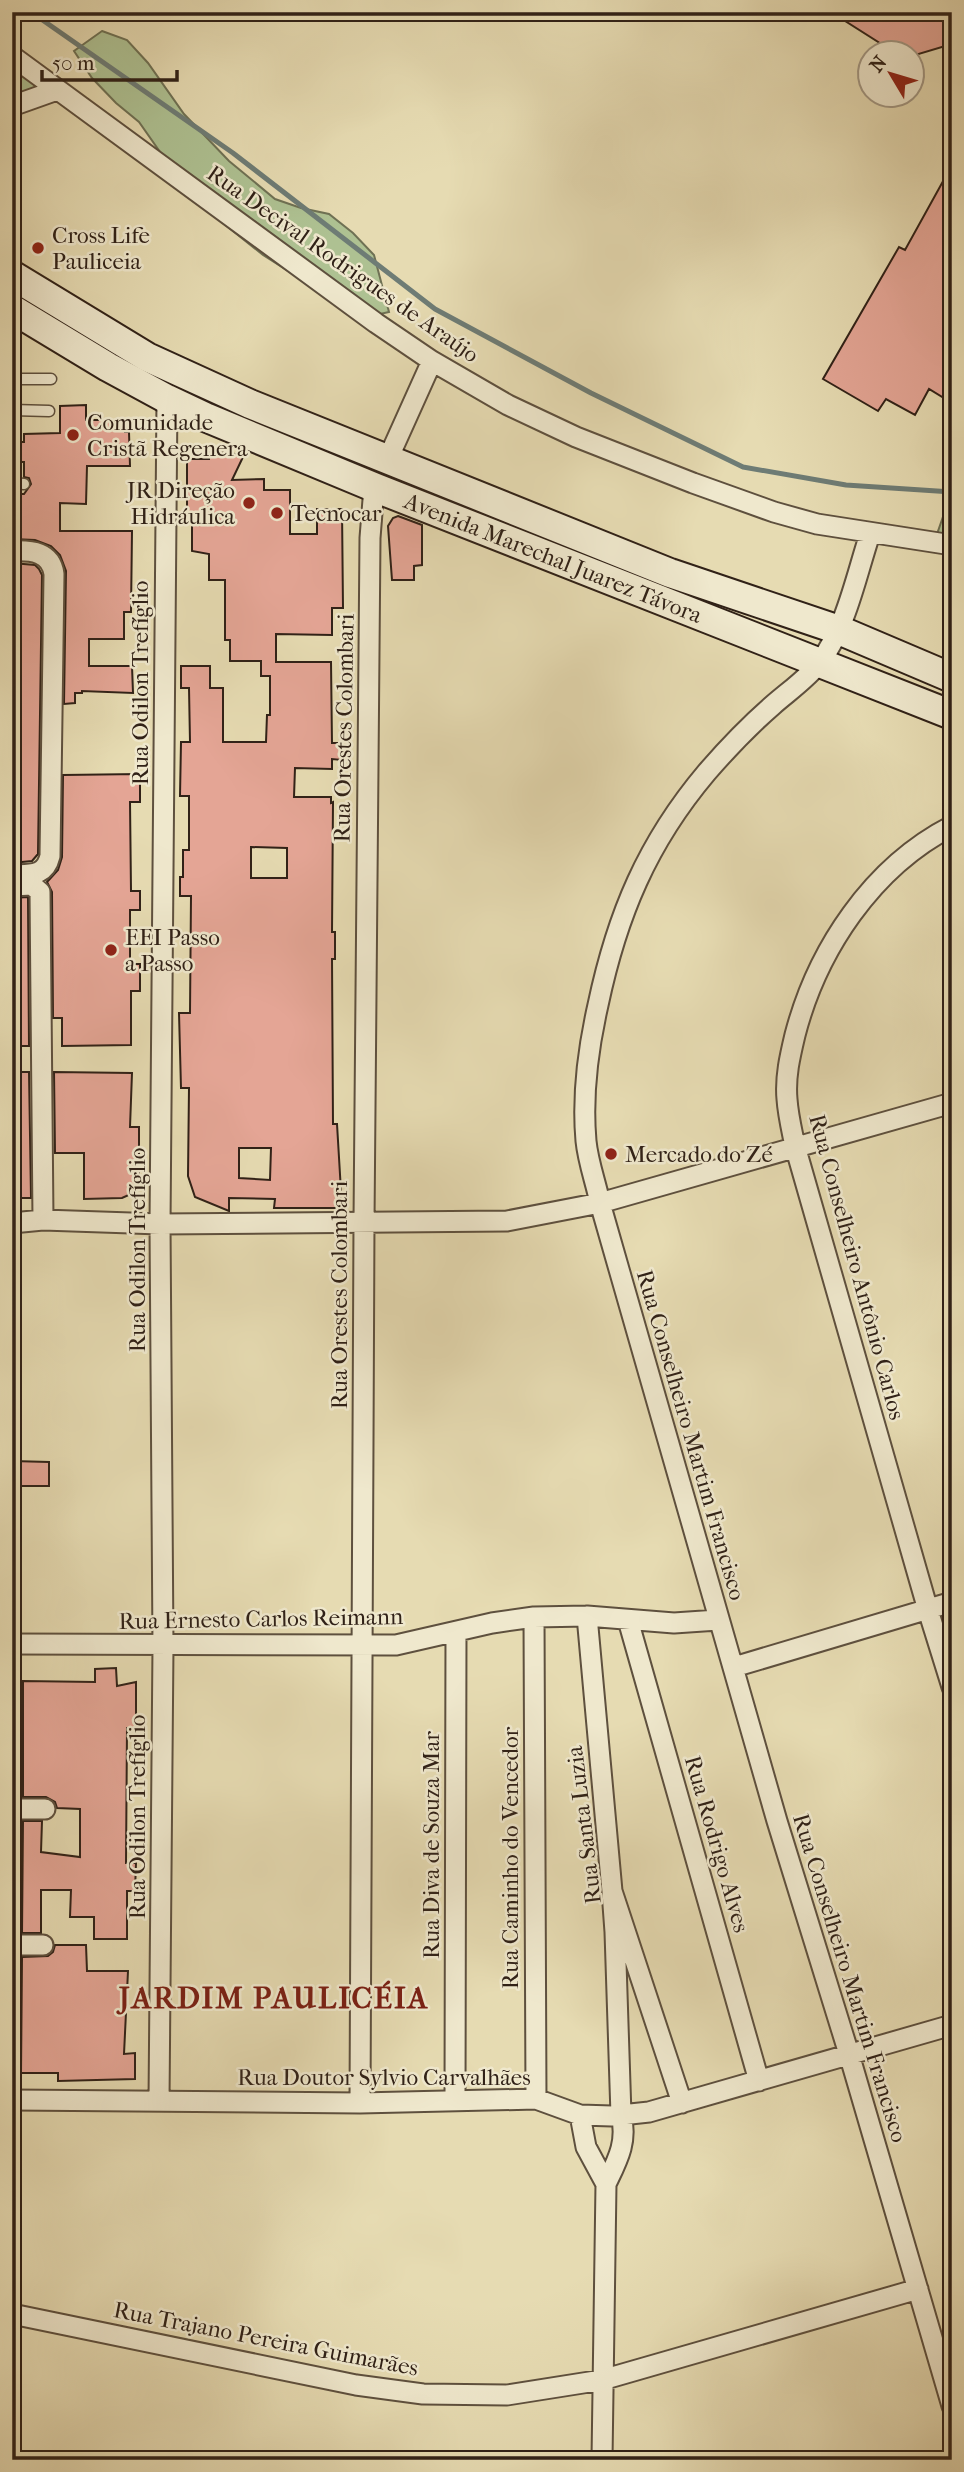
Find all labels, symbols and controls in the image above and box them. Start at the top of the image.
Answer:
scale bar [42,38,177,82]
north arrow [856,38,926,108]
text: 50 m [52,51,95,75]
text: N [865,51,892,77]
street label: Rua Decival Rodrigues de Araújo [202,160,484,368]
place label: Cross Life Pauliceia [52,222,150,275]
marker: Cross Life Pauliceia [30,240,46,256]
place label: Comunidade Cristã Regenera [87,409,248,462]
marker: Comunidade Cristã Regenera [65,427,81,443]
place label: JR Direção Hidráulica [125,477,235,530]
street label: Avenida Marechal Juarez Távora [400,487,706,629]
marker: JR Direção Hidráulica [241,495,257,511]
place label: Tecnocar [291,500,382,527]
marker: Tecnocar [269,505,285,521]
street label: Rua Odilon Trefíglio [127,581,154,785]
street label: Rua Orestes Colombari [329,613,359,843]
place label: EEI Passo a Passo [125,924,220,977]
marker: EEI Passo a Passo [103,942,119,958]
street label: Rua Conselheiro Antônio Carlos [803,1111,911,1423]
place label: Mercado do Zé [625,1141,773,1168]
marker: Mercado do Zé [603,1146,619,1162]
street label: Rua Odilon Trefíglio [124,1148,151,1352]
street label: Rua Orestes Colombari [326,1180,353,1409]
street label: Rua Conselheiro Martim Francisco [631,1267,751,1603]
street label: Rua Ernesto Carlos Reimann [118,1603,404,1635]
street label: Rua Odilon Trefíglio [124,1715,151,1919]
street label: Rua Caminho do Vencedor [497,1727,524,1989]
street label: Rua Diva de Souza Mar [418,1731,445,1959]
street label: Rua Santa Luzia [561,1744,607,1905]
street label: Rua Rodrigo Alves [679,1752,755,1936]
street label: Rua Conselheiro Martim Francisco [787,1810,913,2146]
district label: JARDIM PAULICÉIA [116,1980,429,2016]
street label: Rua Doutor Sylvio Carvalhães [237,2064,531,2091]
street label: Rua Trajano Pereira Guimarães [111,2296,421,2382]

